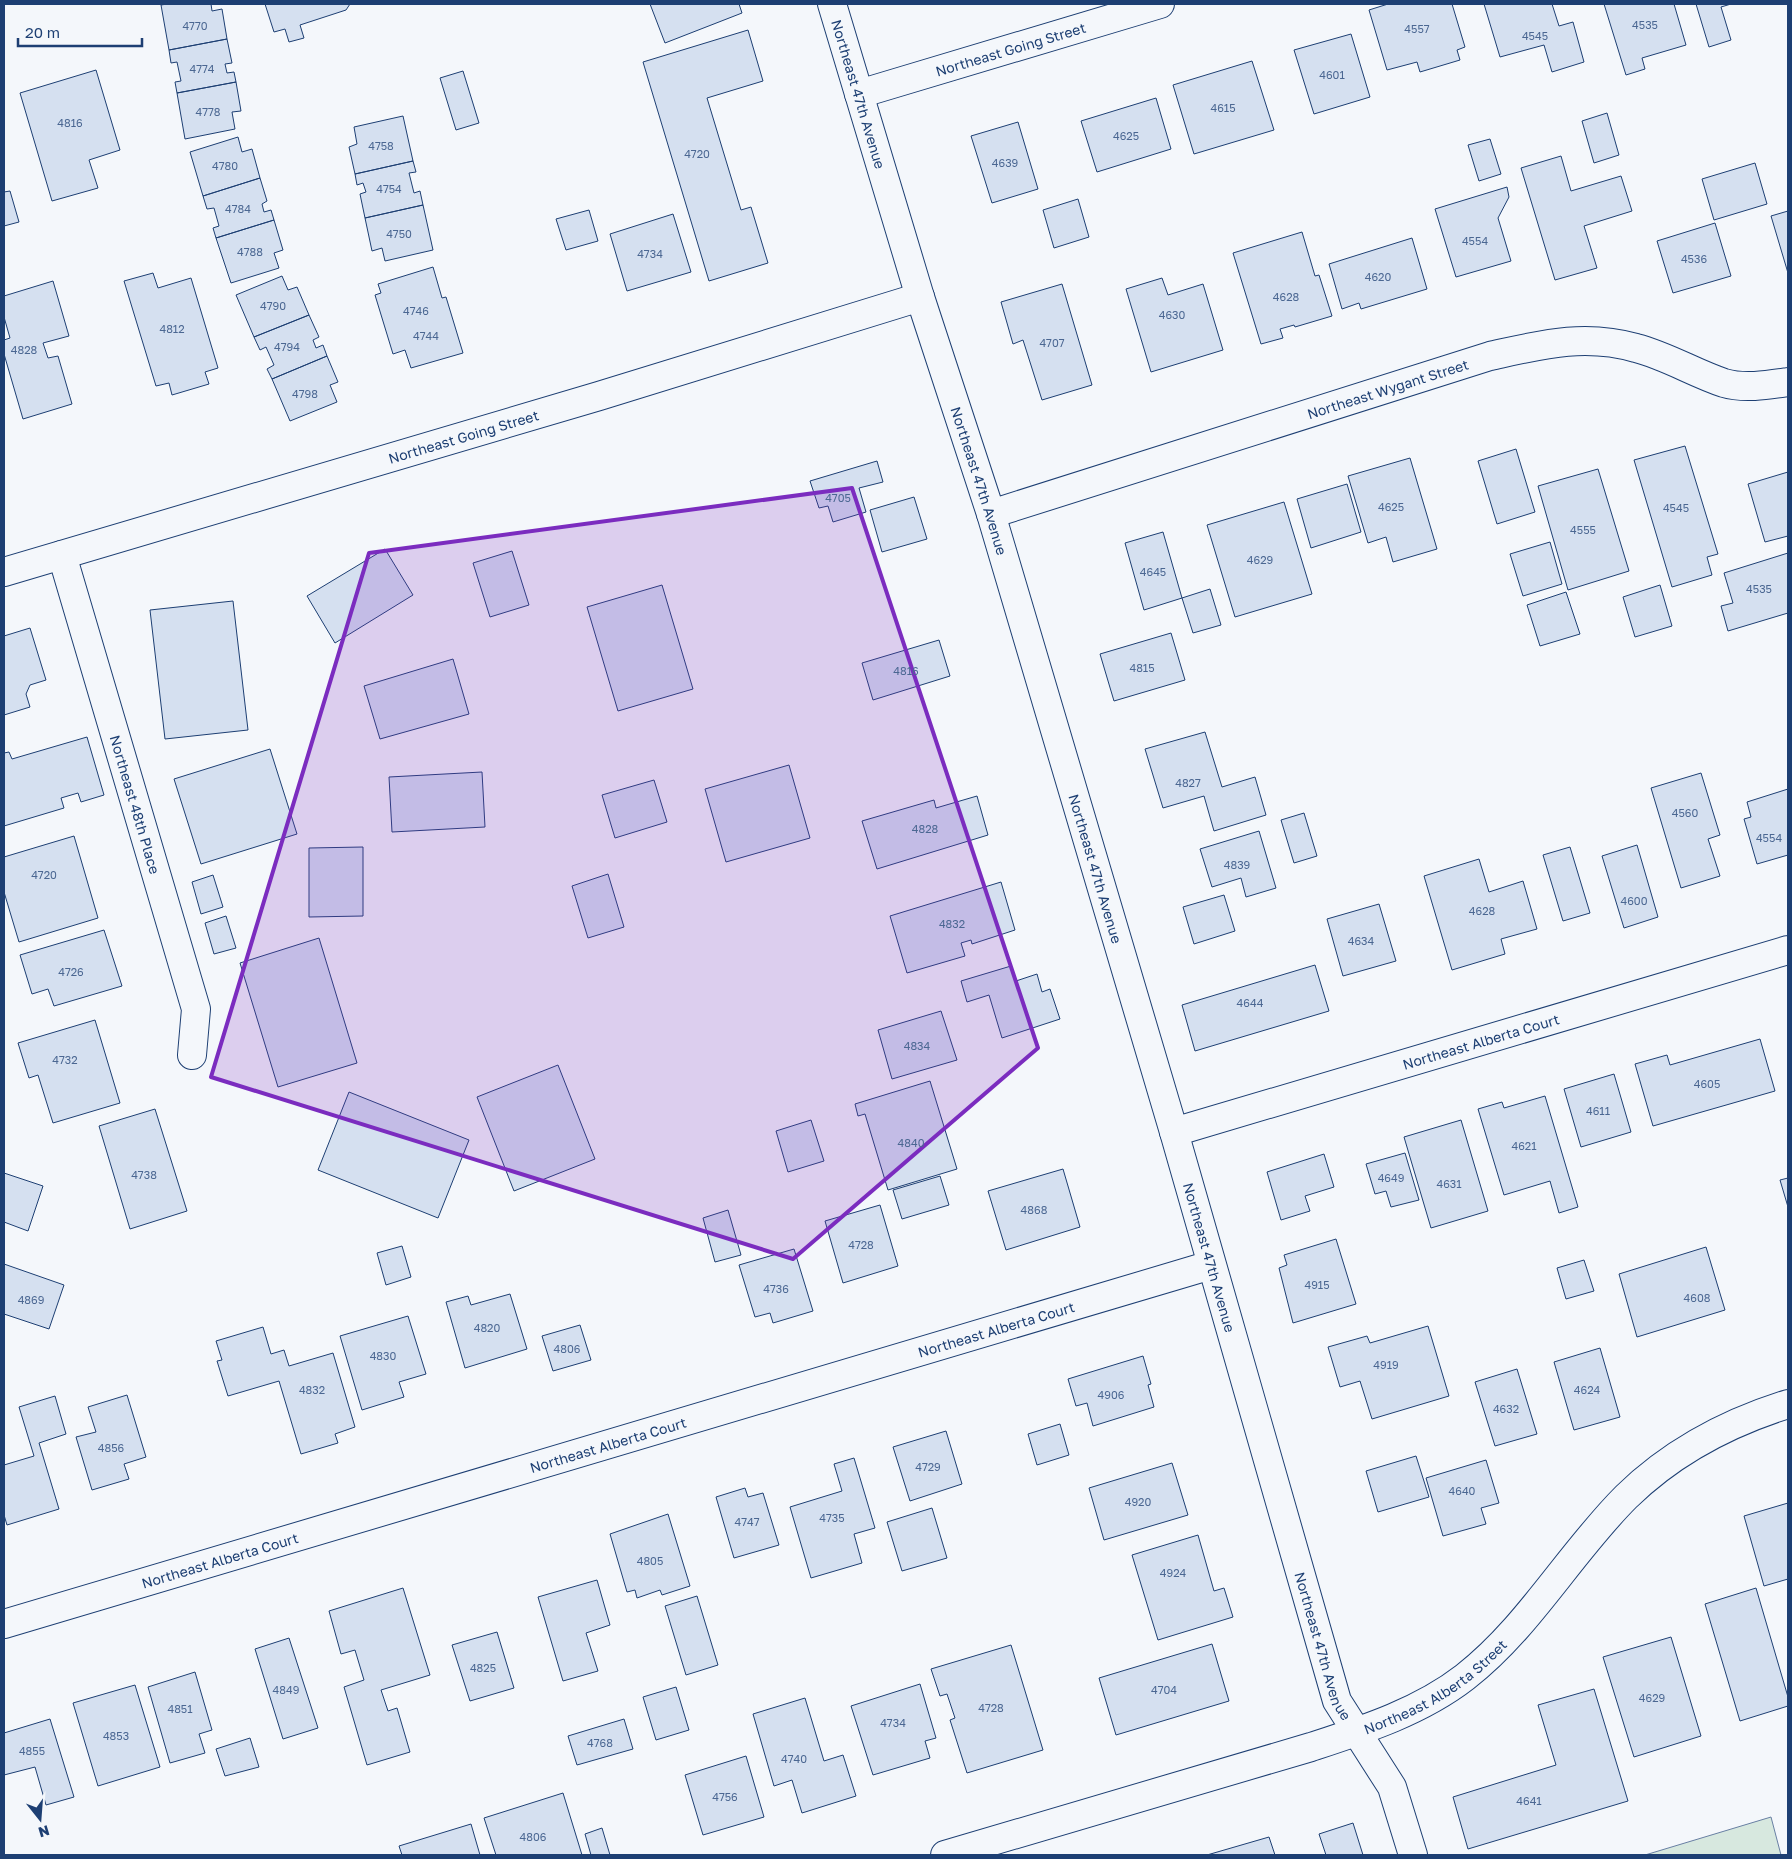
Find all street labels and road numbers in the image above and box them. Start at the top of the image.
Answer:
street label: Northeast 47th Avenue [829,17,889,171]
street label: Northeast Going Street [933,18,1087,79]
street label: Northeast Wygant Street [1305,355,1470,422]
street label: Northeast 47th Avenue [948,404,1011,557]
street label: Northeast Going Street [386,406,540,466]
street label: Northeast 48th Place [107,733,164,876]
street label: Northeast 47th Avenue [1066,792,1126,945]
street label: Northeast Alberta Court [1400,1010,1561,1072]
street label: Northeast 47th Avenue [1180,1180,1239,1334]
street label: Northeast Alberta Court [916,1298,1076,1360]
street label: Northeast Alberta Court [528,1413,688,1476]
street label: Northeast Alberta Court [139,1529,300,1591]
street label: Northeast 47th Avenue [1292,1570,1355,1723]
street label: Northeast Alberta Street [1361,1636,1510,1737]

